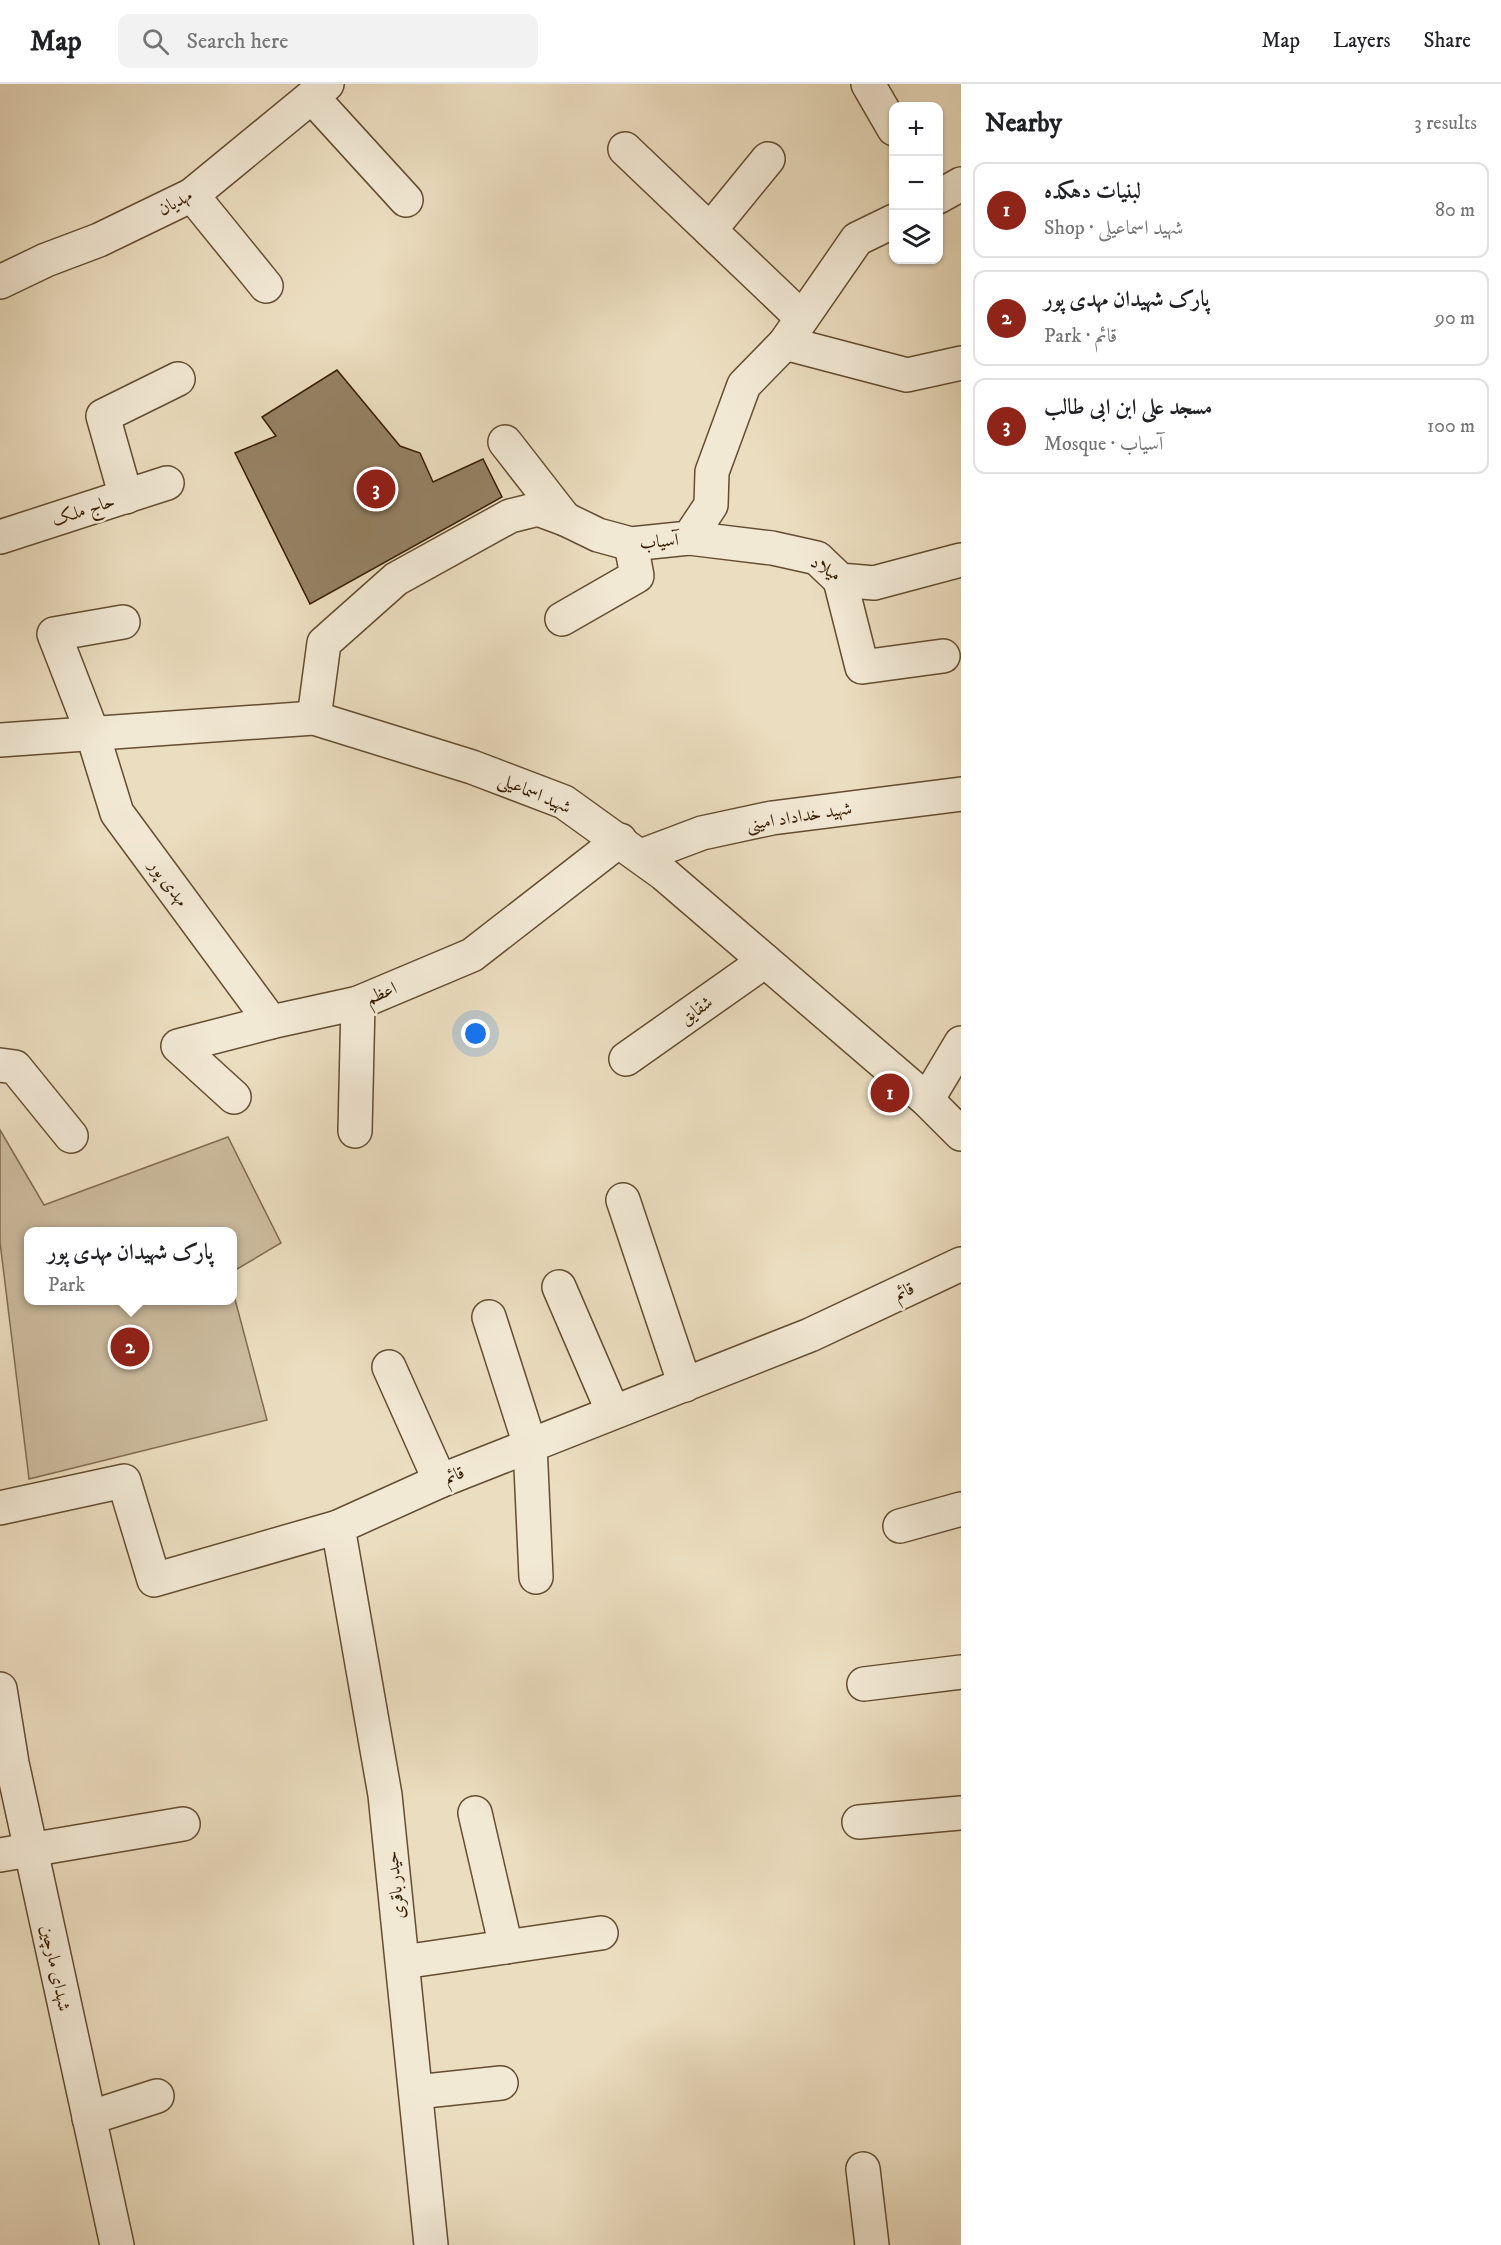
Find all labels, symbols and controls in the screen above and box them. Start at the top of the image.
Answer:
search box [118,14,538,68]
text: Map [30,24,82,59]
icon: search [139,25,172,58]
text: Search here [187,28,288,55]
text: Map [1261,28,1300,54]
text: Layers [1333,28,1391,54]
text: Share [1424,28,1471,54]
map controls [889,102,943,264]
button: + [889,102,943,156]
text: Nearby [985,107,1062,140]
text: 3 results [1414,111,1477,136]
button: − [889,156,943,210]
text: لبنیات دهکده [1044,178,1141,205]
street label: مهدیان [154,185,197,221]
text: 1 [1003,198,1010,223]
text: 80 m [1435,198,1475,223]
button: layers [889,210,943,264]
text: Shop · شهید اسماعیلی [1044,216,1183,241]
text: پارک شهیدان مهدی پور [1044,286,1209,313]
text: 2 [1002,306,1011,331]
text: 90 m [1435,306,1475,331]
text: Park · قائم [1044,324,1117,349]
text: مسجد علی ابن ابی طالب [1044,394,1212,421]
text: 3 [1003,414,1010,439]
text: 100 m [1427,414,1475,439]
text: Mosque · آسیاب [1044,432,1163,457]
pin: 3 [356,466,395,512]
street label: حاج ملک [49,490,119,535]
street label: آسیاب [639,529,682,555]
street label: میلاد [806,551,845,587]
street label: شهید اسماعیلی [495,769,574,820]
street label: شهید خداداد امینی [745,798,854,837]
street label: مهدی پور [142,854,193,912]
street label: اعظم [362,978,402,1015]
street label: شقایق [676,992,717,1030]
your location [461,1019,490,1048]
pin: 1 [870,1070,910,1116]
popup [24,1227,237,1305]
text: پارک شهیدان مهدی پور [48,1239,213,1266]
text: Park [48,1273,85,1298]
street label: قائم [891,1278,920,1310]
pin: 2 [110,1324,150,1370]
street label: قائم [441,1462,469,1494]
street label: حیدر باقری [381,1850,411,1920]
street label: شهدای مارچین [34,1923,75,2013]

